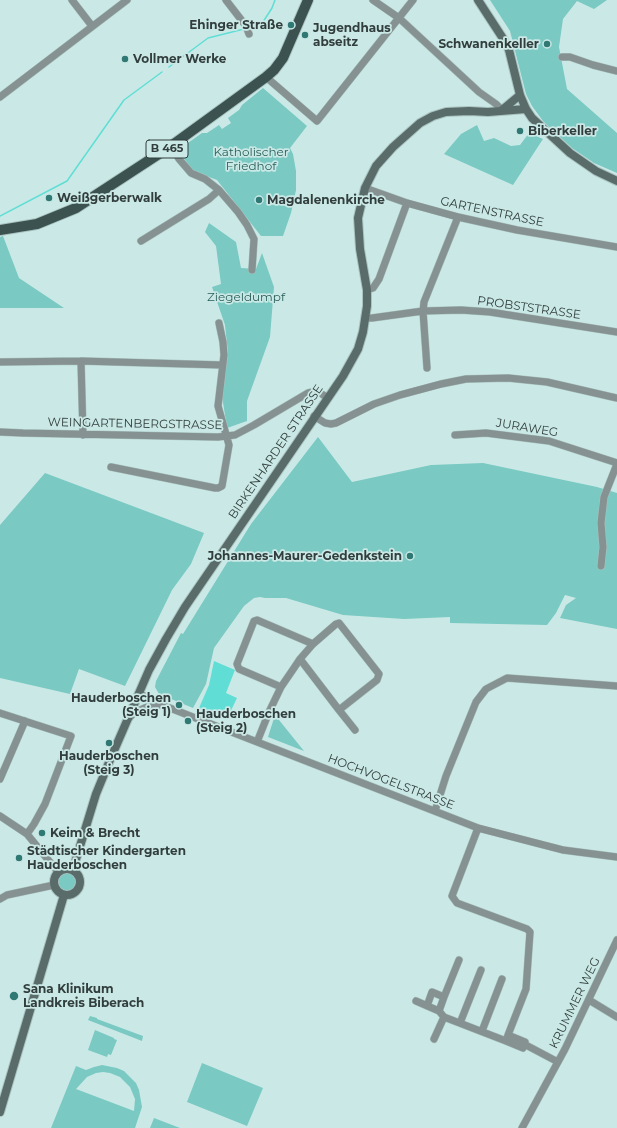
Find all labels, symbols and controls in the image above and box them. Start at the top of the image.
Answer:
place label: Ehinger Straße [189,18,283,32]
marker: Ehinger Straße [286,20,296,30]
place label: Jugendhaus abseitz [313,21,391,49]
marker: Jugendhaus abseitz [300,30,310,40]
place label: Schwanenkeller [438,37,539,51]
marker: Schwanenkeller [542,39,552,49]
place label: Vollmer Werke [133,52,226,66]
marker: Vollmer Werke [120,54,130,64]
place label: Biberkeller [528,124,597,138]
marker: Biberkeller [515,126,525,136]
road number: B 465 [146,140,188,158]
park label: Katholischer Friedhof [213,145,289,173]
place label: Weißgerberwalk [57,191,162,205]
marker: Weißgerberwalk [44,193,54,203]
place label: Magdalenenkirche [267,193,385,207]
street label: GARTENSTRASSE [439,194,545,230]
marker: Magdalenenkirche [254,195,264,205]
park label: Ziegeldumpf [207,290,285,304]
street label: PROBSTSTRASSE [476,294,582,322]
street label: BIRKENHARDER STRASSE [226,382,326,522]
street label: WEINGARTENBERGSTRASSE [47,415,223,433]
street label: JURAWEG [495,416,559,440]
place label: Johannes-Maurer-Gedenkstein [208,549,402,563]
marker: Johannes-Maurer-Gedenkstein [405,551,415,561]
place label: Hauderboschen (Steig 1) [71,691,171,719]
marker: Hauderboschen (Steig 1) [174,700,184,710]
place label: Hauderboschen (Steig 2) [196,707,296,735]
marker: Hauderboschen (Steig 2) [183,716,193,726]
marker: Hauderboschen (Steig 3) [104,738,114,748]
place label: Hauderboschen (Steig 3) [59,749,159,777]
street label: HOCHVOGELSTRASSE [326,751,456,813]
place label: Keim & Brecht [50,826,140,840]
marker: Keim & Brecht [37,828,47,838]
place label: Städtischer Kindergarten Hauderboschen [27,844,186,872]
marker: Städtischer Kindergarten Hauderboschen [14,853,24,863]
street label: KRUMMER WEG [547,955,603,1051]
place label: Sana Klinikum Landkreis Biberach [23,982,144,1010]
marker: Sana Klinikum Landkreis Biberach [8,990,20,1002]

